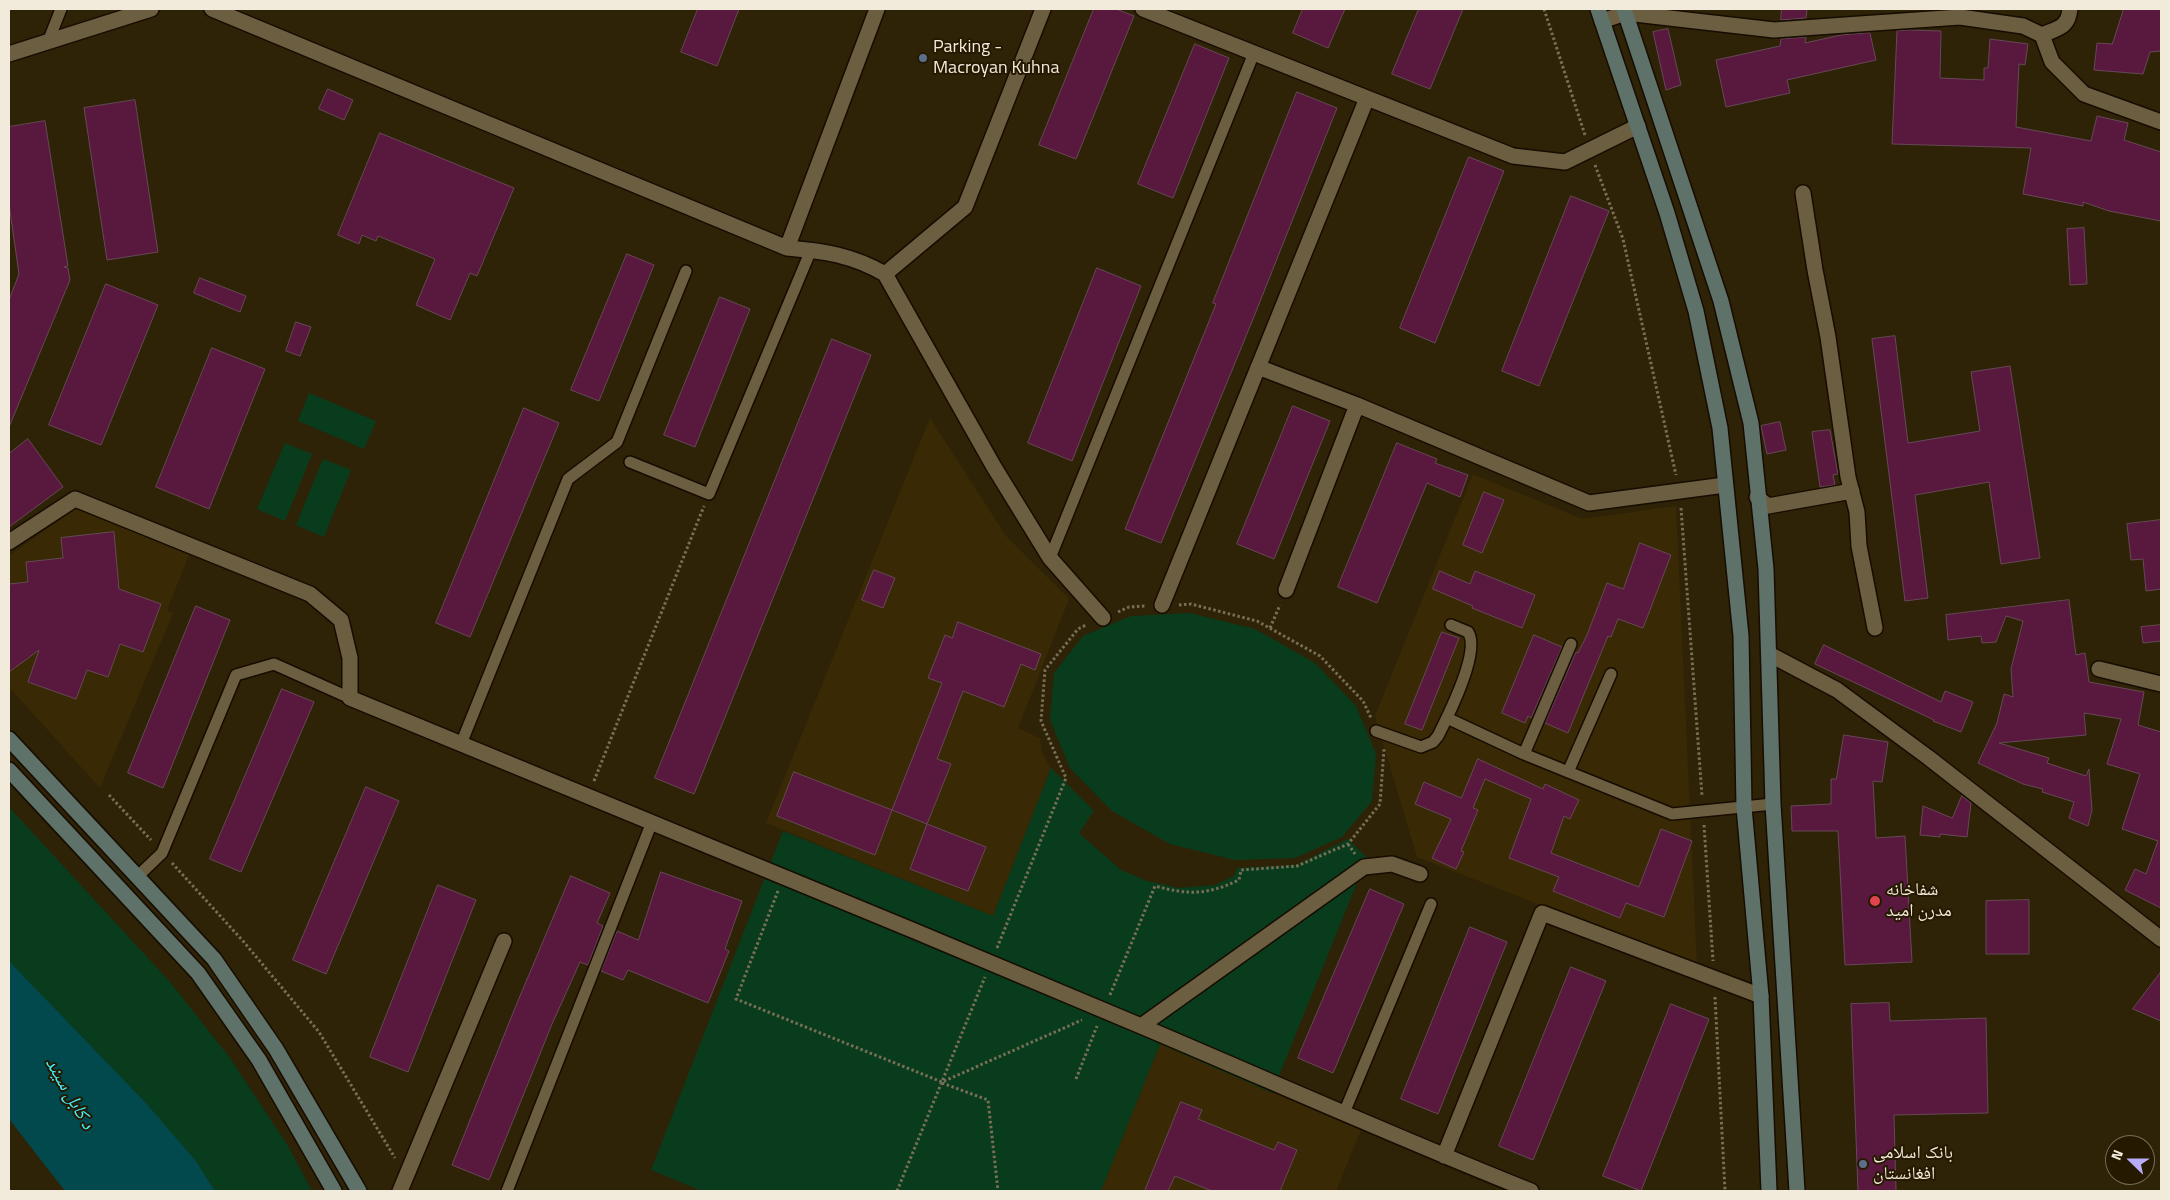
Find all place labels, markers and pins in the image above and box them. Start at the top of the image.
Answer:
place label: Parking - Macroyan Kuhna [933,37,1059,80]
marker: Parking - Macroyan Kuhna [917,52,929,64]
place label: شفاخانه مدرن امید [1886,880,1952,922]
marker: شفاخانه مدرن امید [1868,894,1882,908]
place label: بانک اسلامی افغانستان [1873,1143,1953,1186]
marker: بانک اسلامی افغانستان [1857,1158,1869,1170]

